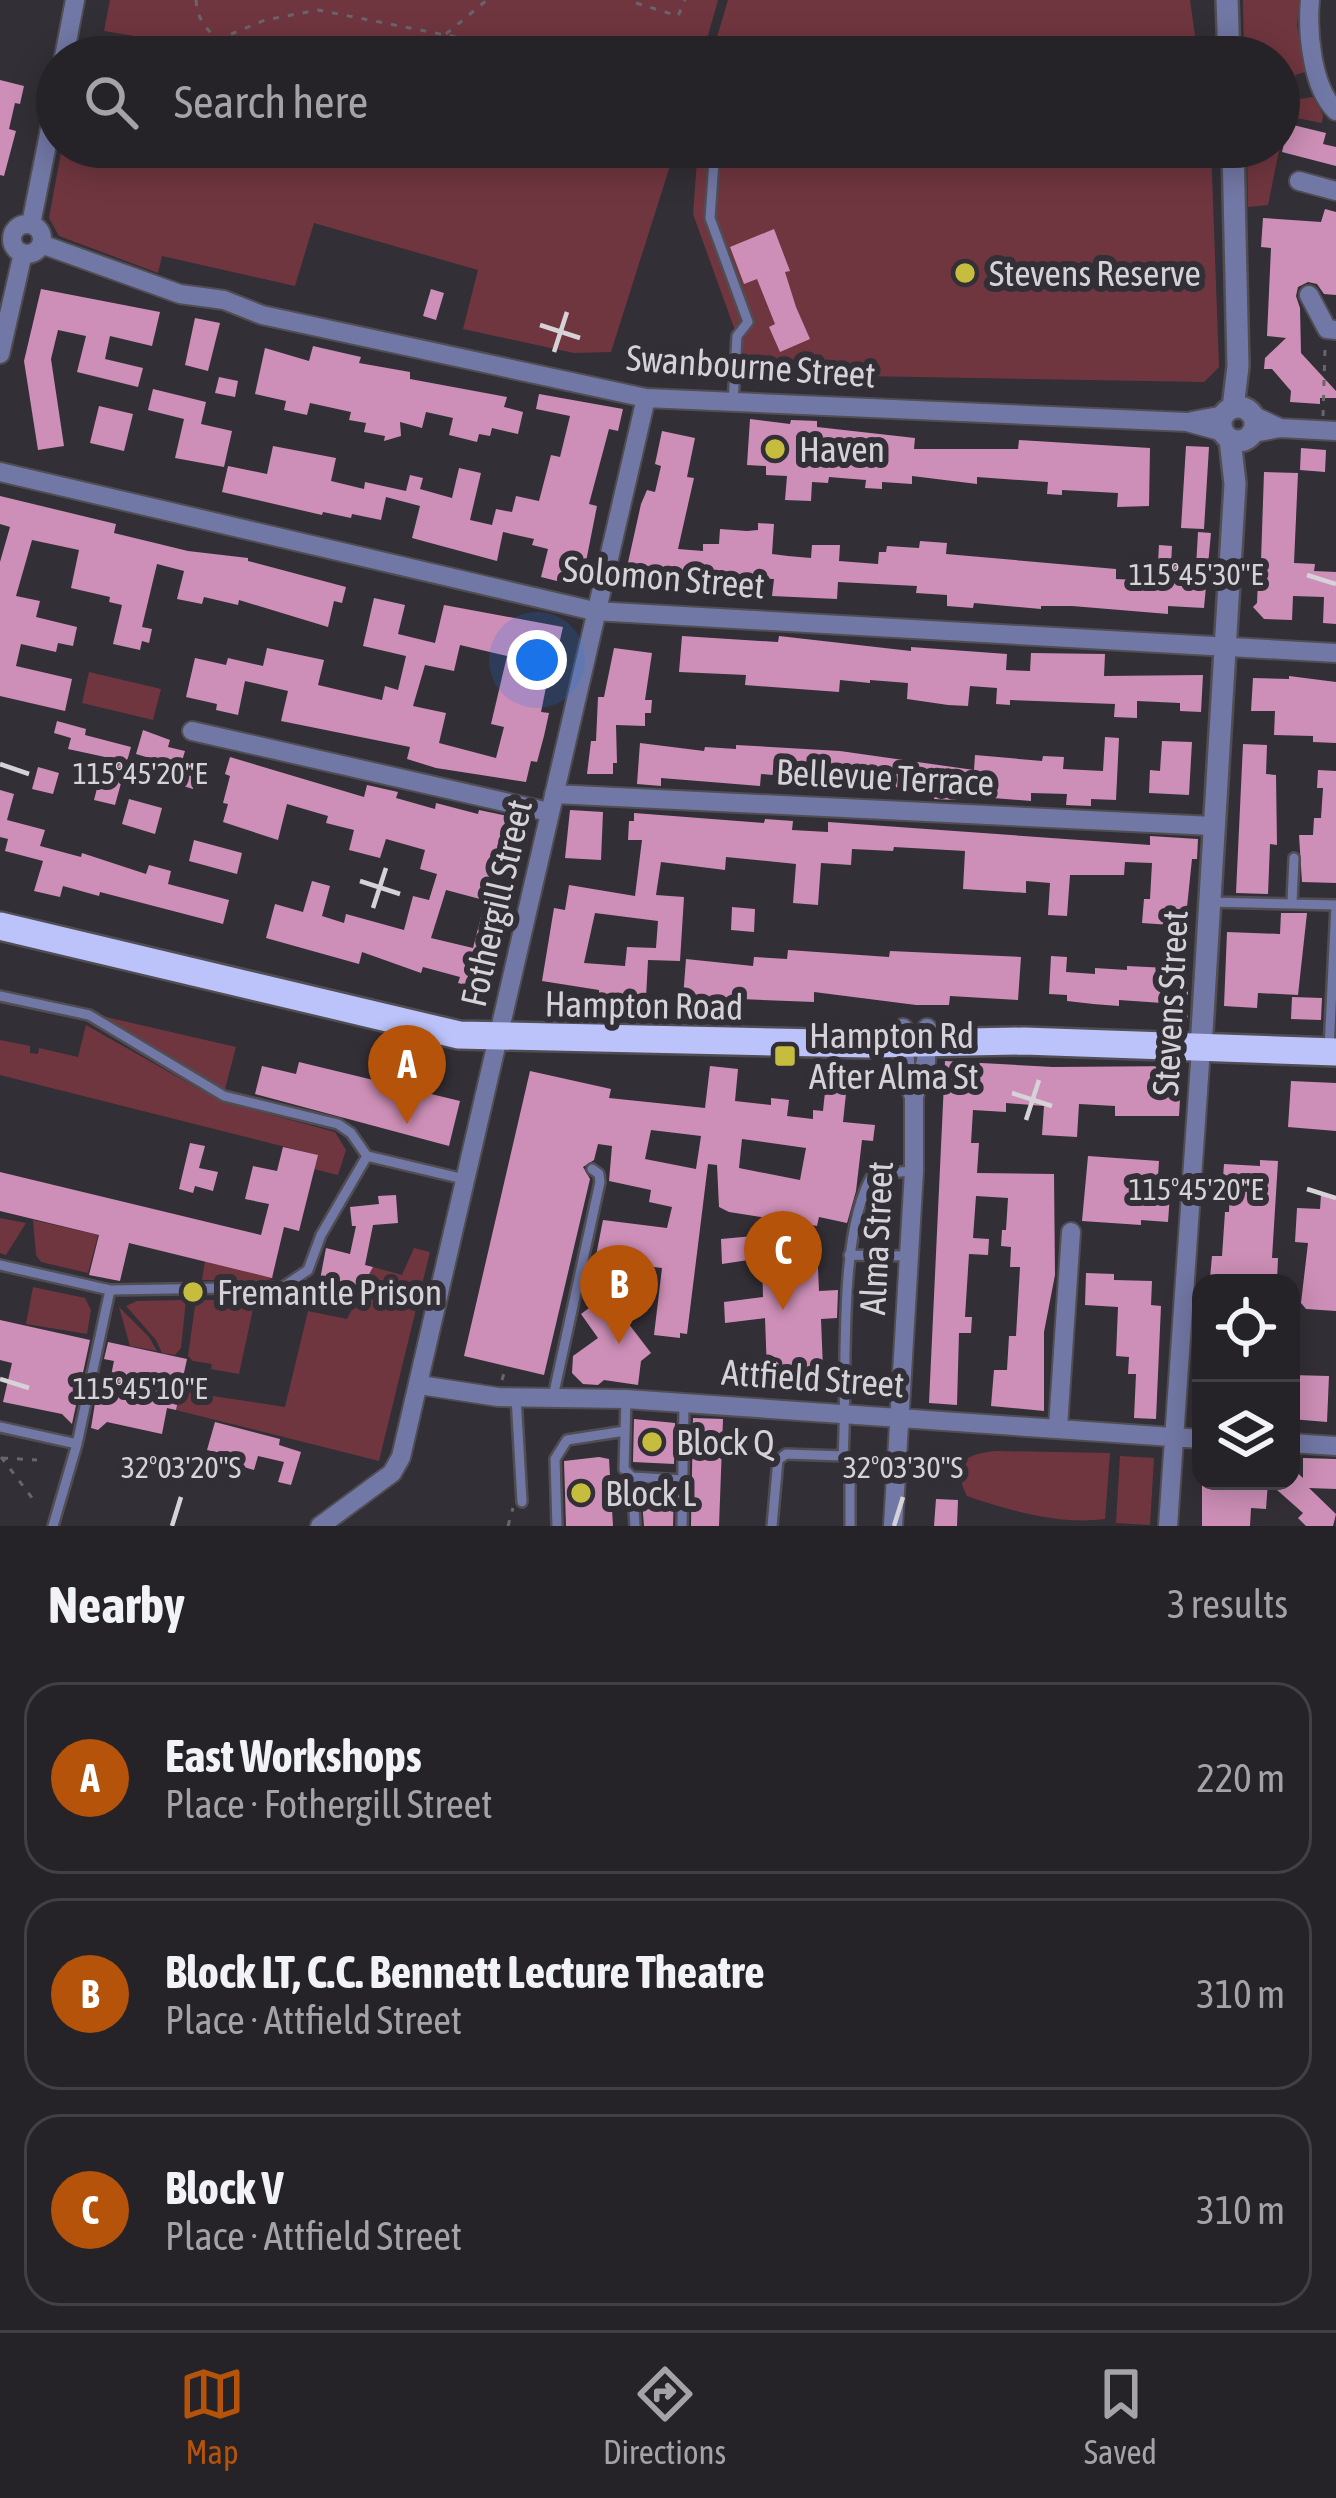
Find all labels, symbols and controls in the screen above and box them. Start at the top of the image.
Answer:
search box [36,36,1300,168]
icon: search [78,69,144,135]
text: Search here [174,76,368,128]
place label: Stevens Reserve [989,252,1201,294]
marker: Stevens Reserve [952,260,978,286]
street label: Swanbourne Street [625,336,877,396]
place label: Haven [799,428,885,470]
marker: Haven [762,436,788,462]
street label: Solomon Street [561,547,767,607]
text: 115°45'30"E [1129,557,1263,591]
your location [507,630,567,690]
street label: Bellevue Terrace [775,750,995,804]
text: 115°45'20"E [73,756,207,790]
street label: Fothergill Street [452,795,540,1011]
street label: Stevens Street [1144,909,1196,1097]
street label: Hampton Road [544,982,744,1028]
place label: Hampton Rd After Alma St [809,1014,979,1097]
pin: A [368,1025,446,1124]
marker: Hampton Rd After Alma St [772,1043,798,1069]
street label: Alma Street [851,1160,901,1316]
text: 115°45'20"E [1129,1172,1263,1206]
pin: C [744,1211,822,1310]
pin: B [580,1245,658,1344]
place label: Fremantle Prison [217,1271,442,1313]
map controls [1192,1274,1300,1490]
button: locate [1192,1274,1300,1382]
marker: Fremantle Prison [180,1279,206,1305]
street label: Attfield Street [720,1351,906,1405]
text: 115°45'10"E [73,1371,207,1405]
button: layers [1192,1382,1300,1490]
place label: Block Q [676,1421,775,1463]
marker: Block Q [639,1429,665,1455]
text: 32°03'20"S [121,1450,241,1484]
text: 32°03'30"S [843,1450,963,1484]
place label: Block L [605,1472,696,1514]
marker: Block L [568,1480,594,1506]
text: Nearby [48,1575,185,1634]
text: 3 results [1167,1582,1288,1626]
text: East Workshops [165,1730,422,1782]
text: A [80,1756,100,1800]
text: 220 m [1197,1756,1285,1800]
text: Place · Fothergill Street [165,1782,493,1826]
text: Block LT, C.C. Bennett Lecture Theatre [165,1946,765,1998]
text: B [81,1972,99,2016]
text: 310 m [1197,1972,1285,2016]
text: Place · Attfield Street [165,1998,462,2042]
text: Block V [165,2162,284,2214]
text: C [81,2188,99,2232]
text: 310 m [1197,2188,1285,2232]
text: Place · Attfield Street [165,2214,462,2258]
tab: Map [179,2361,245,2471]
tab: Directions [603,2361,726,2471]
tab: Saved [1084,2361,1157,2471]

